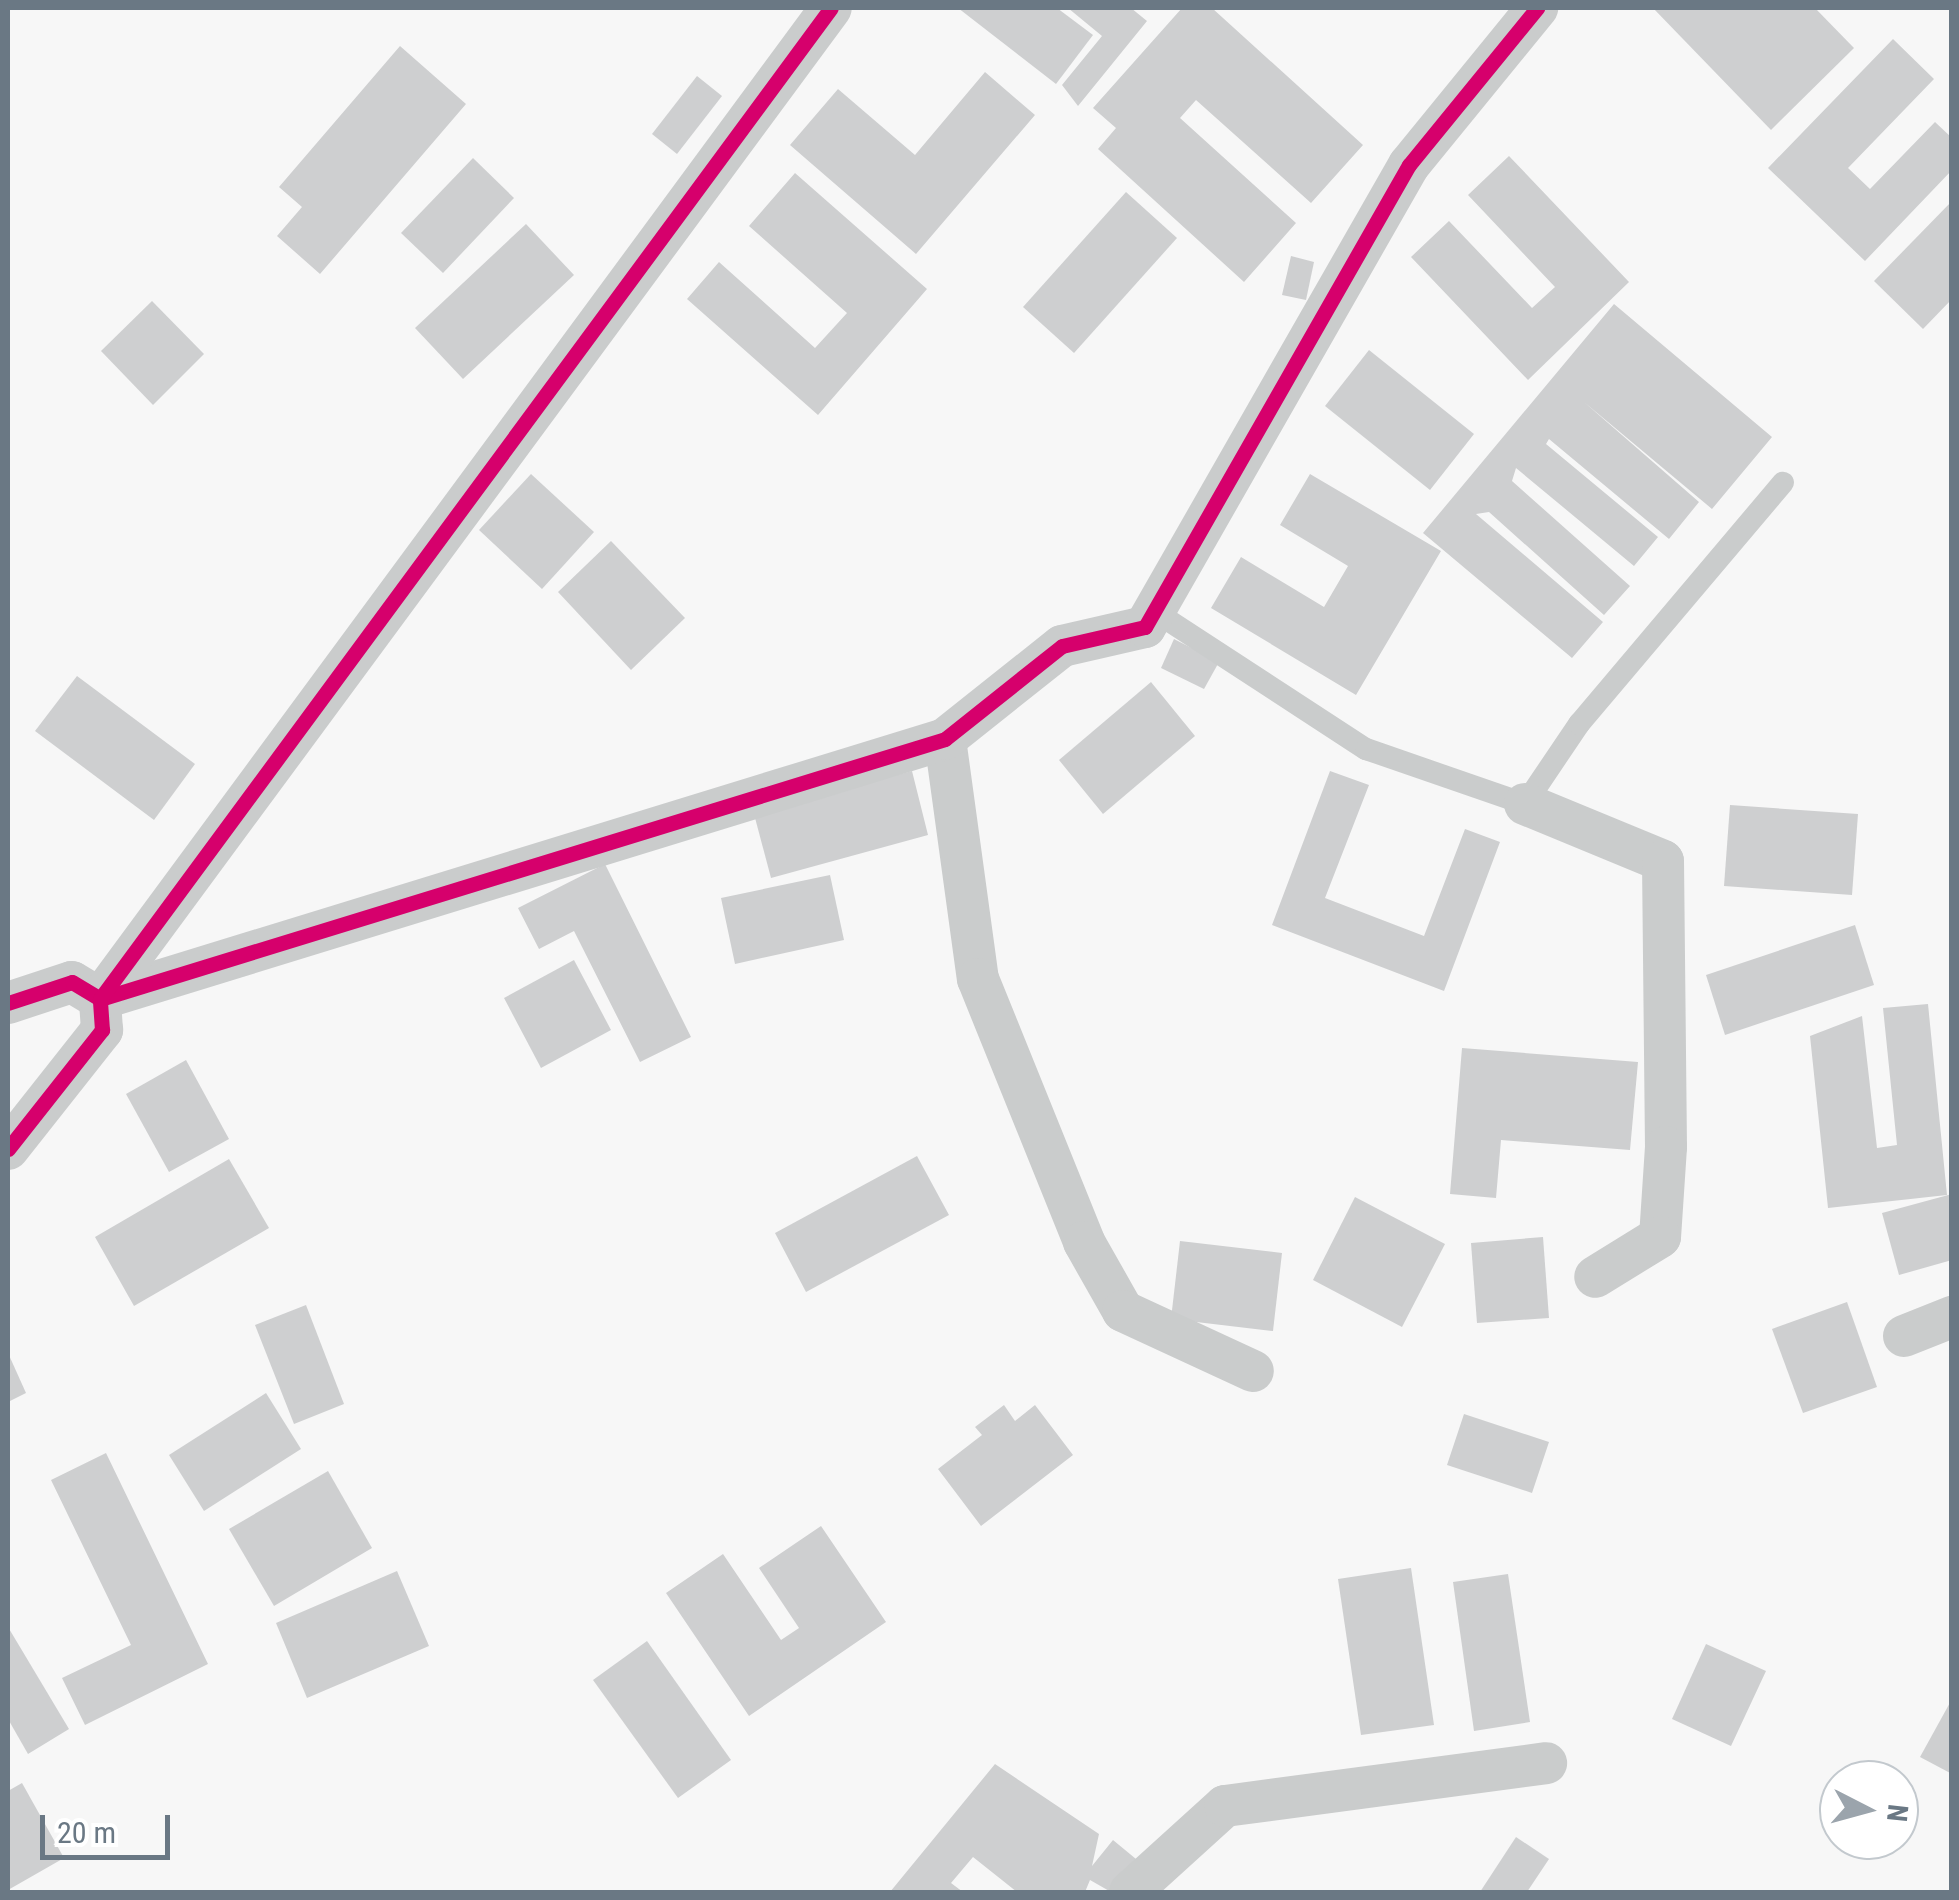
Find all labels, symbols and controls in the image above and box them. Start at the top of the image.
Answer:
north arrow [1819,1760,1919,1860]
scale bar [45,1795,175,1857]
text: N [1880,1803,1915,1823]
text: 20 m [57,1815,116,1850]

